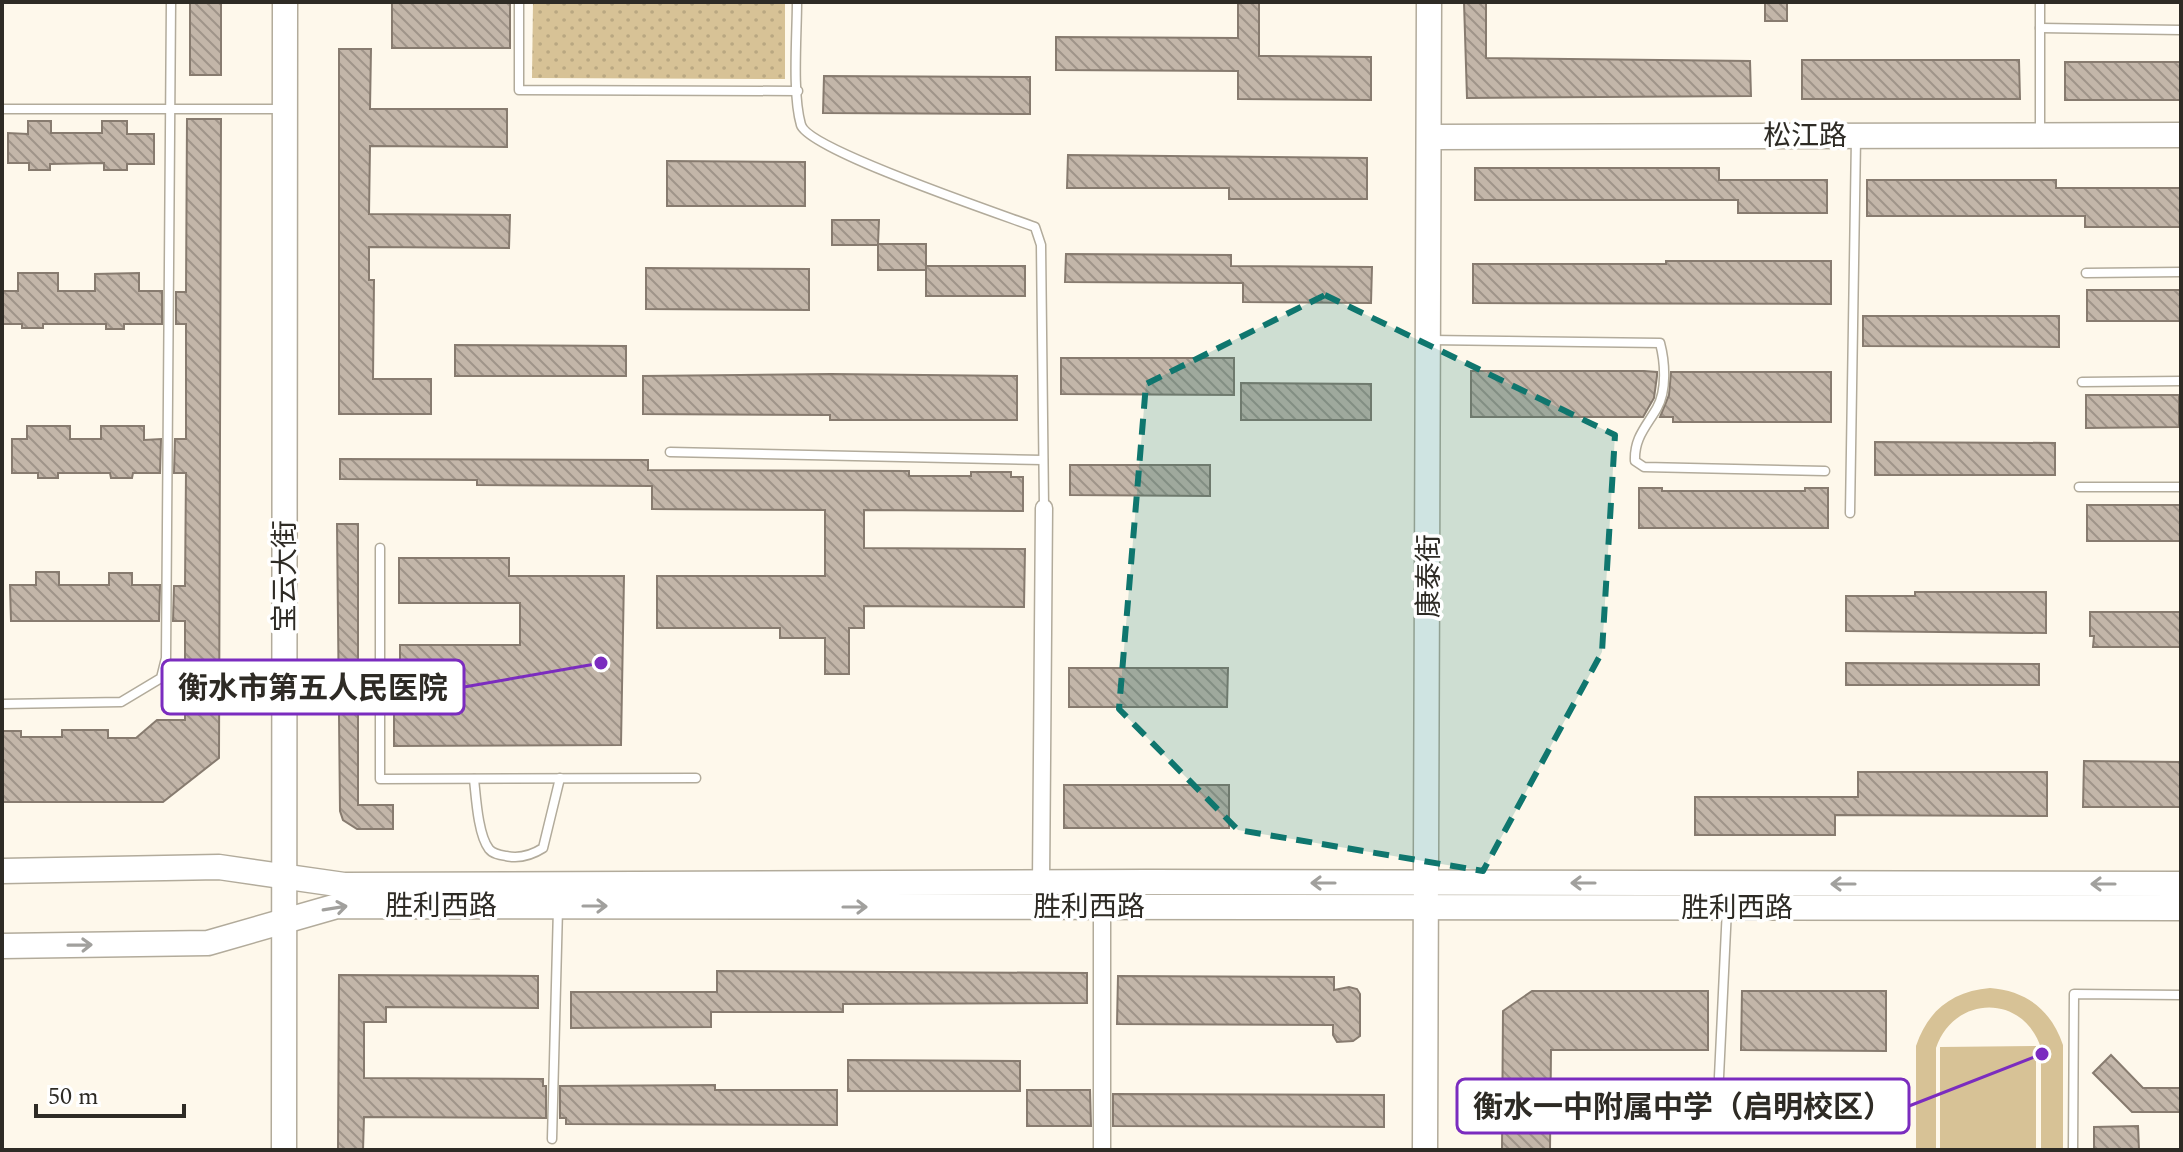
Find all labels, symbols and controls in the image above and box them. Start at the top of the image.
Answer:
street label: 松江路 [1763,115,1847,158]
street label: 宝云大街 [264,520,307,632]
street label: 康泰街 [1408,534,1451,618]
callout: 衡水市第五人民医院 [162,660,464,714]
text: 衡水市第五人民医院 [178,666,448,712]
one-way arrow [1310,875,1337,891]
one-way arrow [1570,875,1597,891]
one-way arrow [1830,876,1857,892]
one-way arrow [2090,876,2117,892]
street label: 胜利西路 [385,885,497,928]
street label: 胜利西路 [1033,886,1145,929]
street label: 胜利西路 [1681,887,1793,930]
one-way arrow [581,898,608,914]
one-way arrow [841,899,868,915]
one-way arrow [322,900,347,915]
one-way arrow [66,937,93,953]
scale bar [36,1068,184,1118]
text: 50 m [48,1079,99,1115]
callout: 衡水一中附属中学（启明校区） [1457,1079,1909,1133]
text: 衡水一中附属中学（启明校区） [1473,1085,1893,1131]

